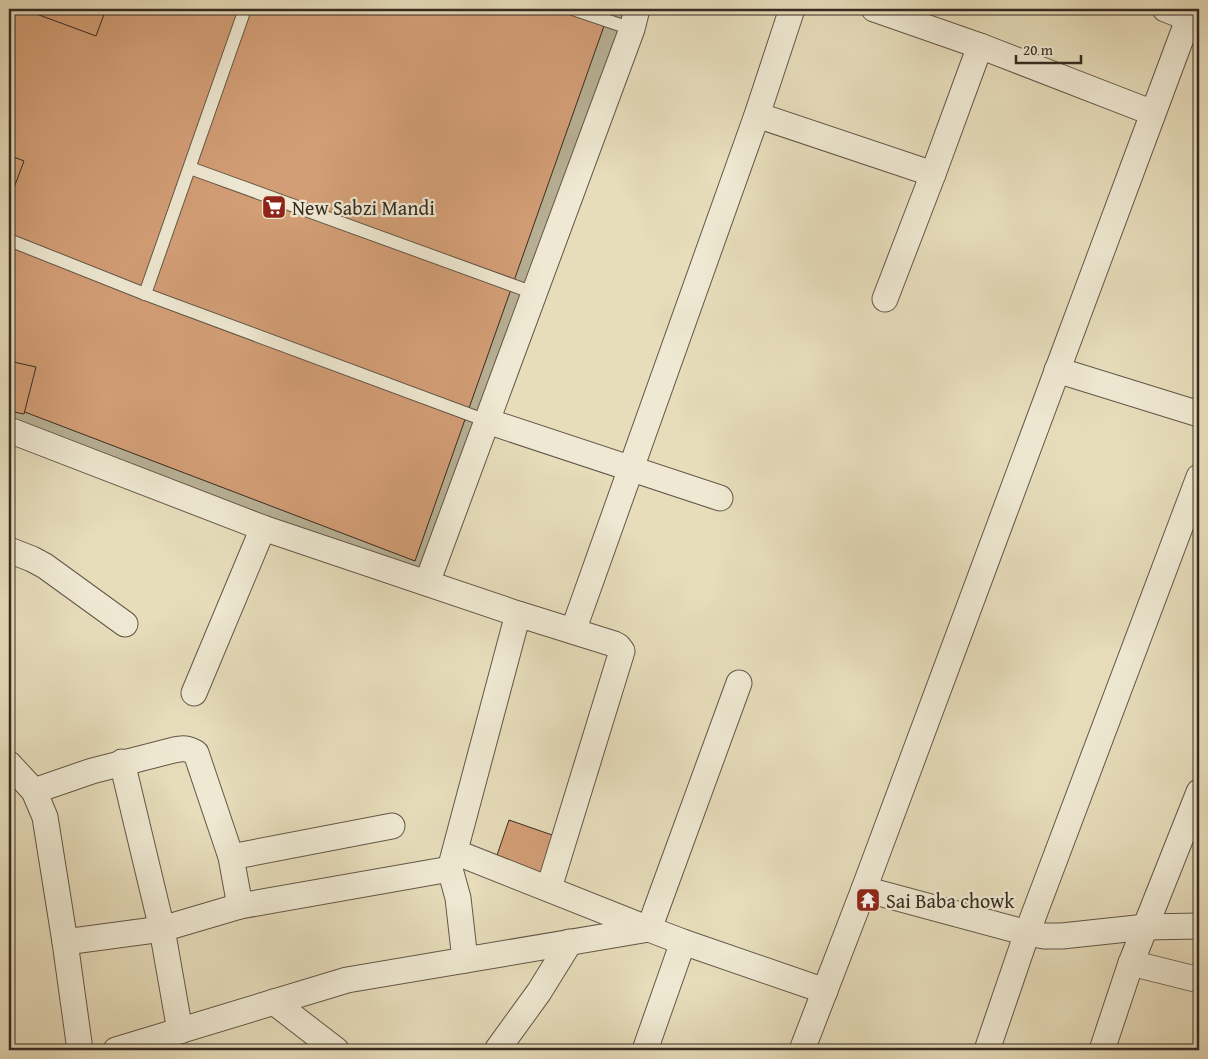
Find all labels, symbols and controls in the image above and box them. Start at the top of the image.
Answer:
scale bar [1016,32,1080,64]
text: 20 m [1023,39,1054,60]
place label: New Sabzi Mandi [292,193,435,222]
supermarket icon: New Sabzi Mandi [261,194,287,220]
place label: Sai Baba chowk [886,886,1015,915]
temple icon: Sai Baba chowk [855,887,881,913]

